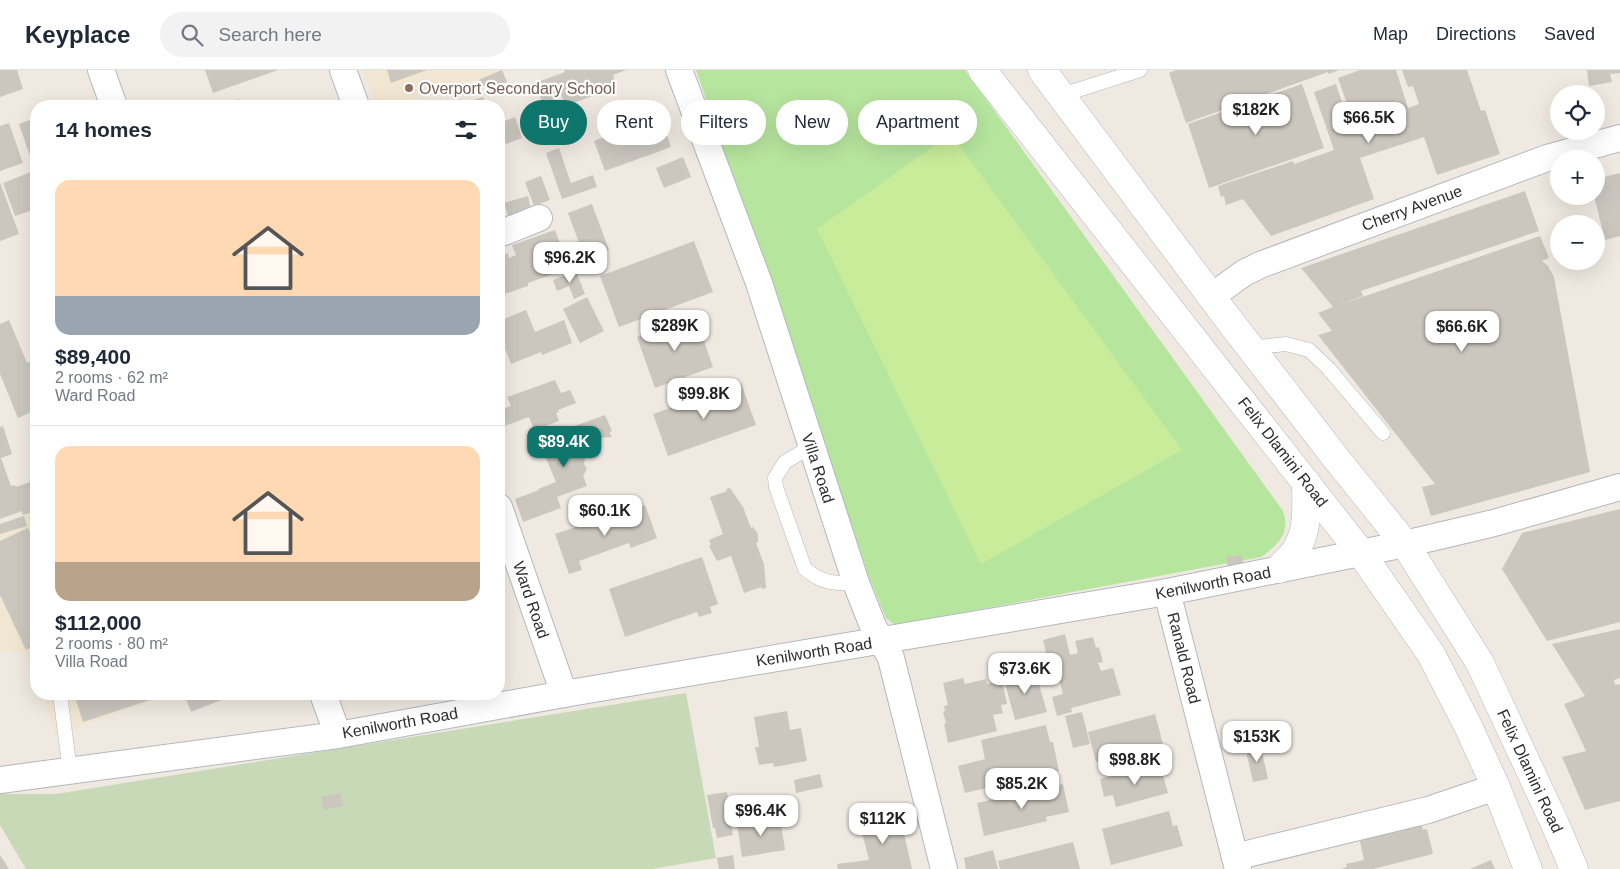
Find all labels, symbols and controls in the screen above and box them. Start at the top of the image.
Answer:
search box [160,12,510,57]
text: Keyplace [25,21,130,48]
icon: search [178,21,206,49]
text: Search here [218,24,322,45]
text: Map [1373,24,1408,44]
text: Directions [1436,24,1516,44]
text: Saved [1544,24,1595,44]
place label: Overport Secondary School [419,80,616,97]
marker: Overport Secondary School [403,82,415,94]
map controls [1550,85,1605,270]
button: locate [1550,85,1605,140]
pin: $182K [1221,93,1291,136]
chip: Buy [520,100,587,145]
chip: Rent [597,100,671,145]
chip: Filters [681,100,766,145]
chip: New [776,100,848,145]
chip: Apartment [858,100,977,145]
text: $182K [1232,101,1280,118]
pin: $66.5K [1328,102,1410,144]
text: $66.5K [1343,109,1395,126]
icon: filters [452,116,480,144]
text: 14 homes [55,118,152,141]
button: + [1550,150,1605,205]
street label: Cherry Avenue [1360,182,1465,234]
icon: home [223,213,313,303]
button: − [1550,215,1605,270]
pin: $96.2K [529,242,611,284]
text: $96.2K [544,249,596,266]
pin: $289K [640,310,710,352]
pin: $66.6K [1421,310,1503,353]
text: $289K [651,317,699,334]
text: $66.6K [1436,318,1488,335]
text: $89,400 [55,345,131,368]
text: 2 rooms · 62 m² [55,369,168,386]
pin: $99.8K [663,378,745,420]
text: $99.8K [678,385,730,402]
text: Ward Road [55,387,135,404]
street label: Felix Dlamini Road [1235,394,1331,510]
pin: $89.4K [523,426,605,468]
street label: Villa Road [799,431,837,505]
text: $89.4K [538,433,590,450]
icon: home [223,478,313,568]
pin: $60.1K [564,494,646,537]
text: $60.1K [579,502,631,519]
street label: Ward Road [510,559,552,641]
street label: Kenilworth Road [1154,563,1272,603]
text: $112,000 [55,611,141,634]
street label: Ranald Road [1164,611,1204,705]
street label: Kenilworth Road [755,634,873,670]
text: 2 rooms · 80 m² [55,635,168,652]
pin: $73.6K [984,652,1066,695]
text: Villa Road [55,653,128,670]
text: $73.6K [999,660,1051,677]
street label: Kenilworth Road [341,704,459,742]
street label: Felix Dlamini Road [1494,707,1566,835]
pin: $153K [1222,720,1292,763]
text: $153K [1233,728,1281,745]
pin: $98.8K [1094,744,1176,786]
text: $98.8K [1109,751,1161,768]
pin: $85.2K [981,768,1063,810]
text: $85.2K [996,775,1048,792]
pin: $96.4K [720,794,802,837]
text: $96.4K [735,802,787,819]
pin: $112K [848,802,918,845]
text: $112K [860,810,906,827]

